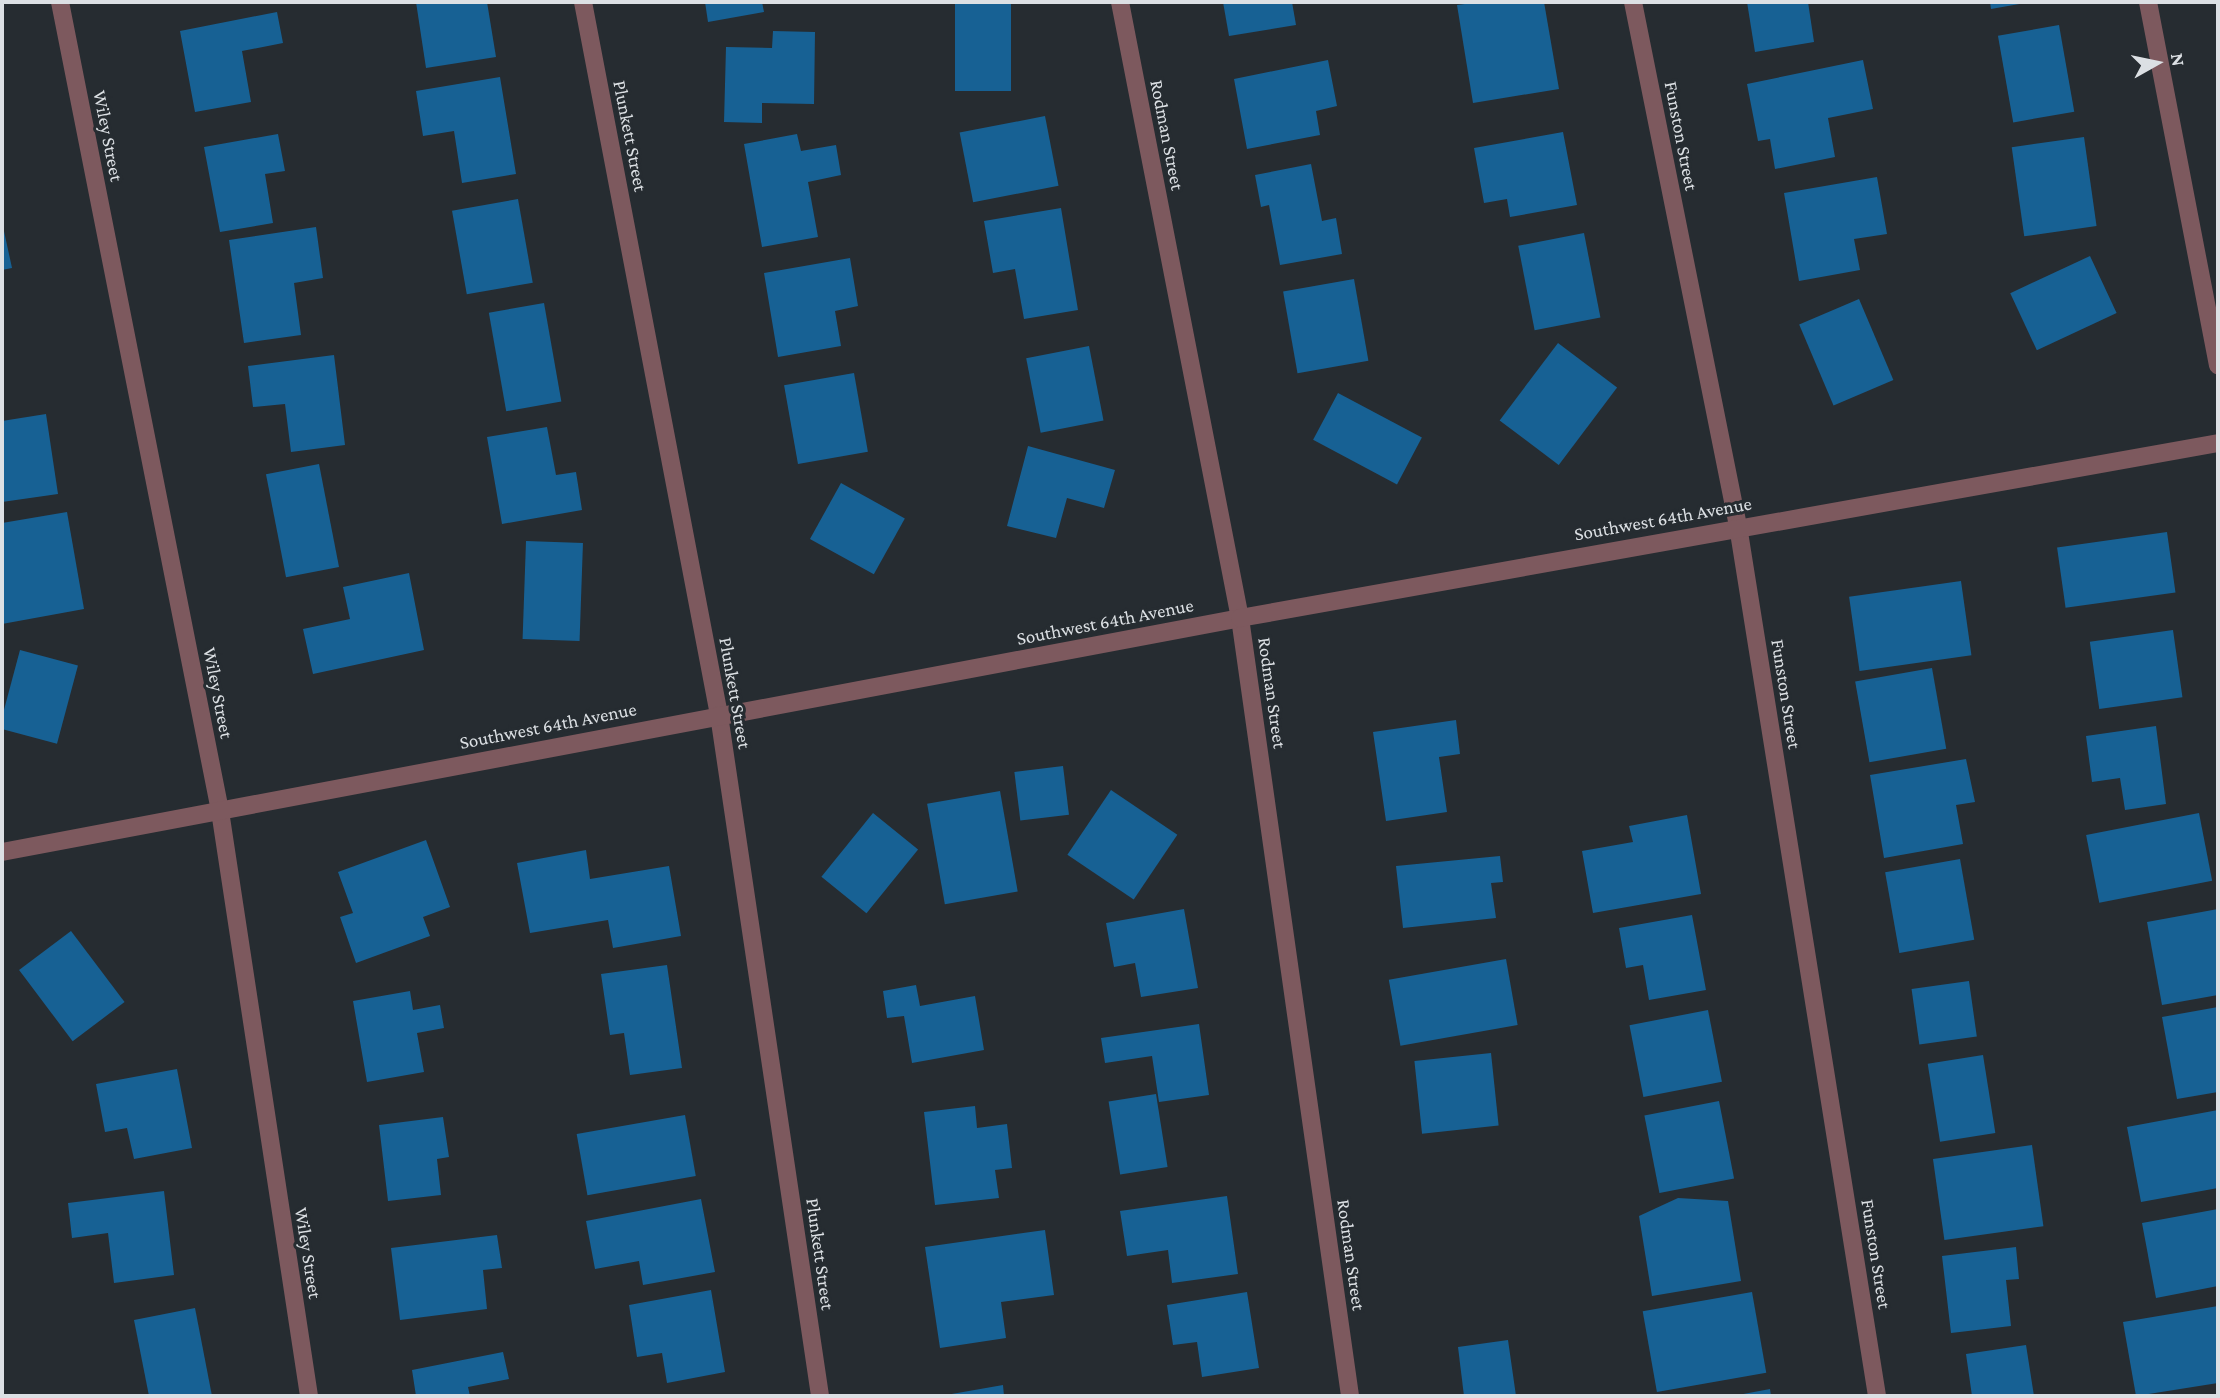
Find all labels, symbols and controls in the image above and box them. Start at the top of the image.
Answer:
north arrow [2122,28,2192,98]
text: N [2167,52,2190,68]
street label: Plunkett Street [608,78,652,194]
street label: Rodman Street [1145,78,1189,192]
street label: Funston Street [1659,80,1703,192]
street label: Wiley Street [88,89,128,183]
street label: Southwest 64th Avenue [1573,492,1753,546]
street label: Southwest 64th Avenue [1015,594,1195,650]
street label: Plunkett Street [714,635,756,751]
street label: Rodman Street [1253,636,1291,750]
street label: Funston Street [1766,638,1806,750]
street label: Wiley Street [198,646,238,740]
street label: Southwest 64th Avenue [458,698,638,754]
street label: Plunkett Street [801,1197,839,1311]
street label: Rodman Street [1332,1198,1370,1312]
street label: Funston Street [1856,1198,1896,1310]
street label: Wiley Street [290,1206,326,1300]

